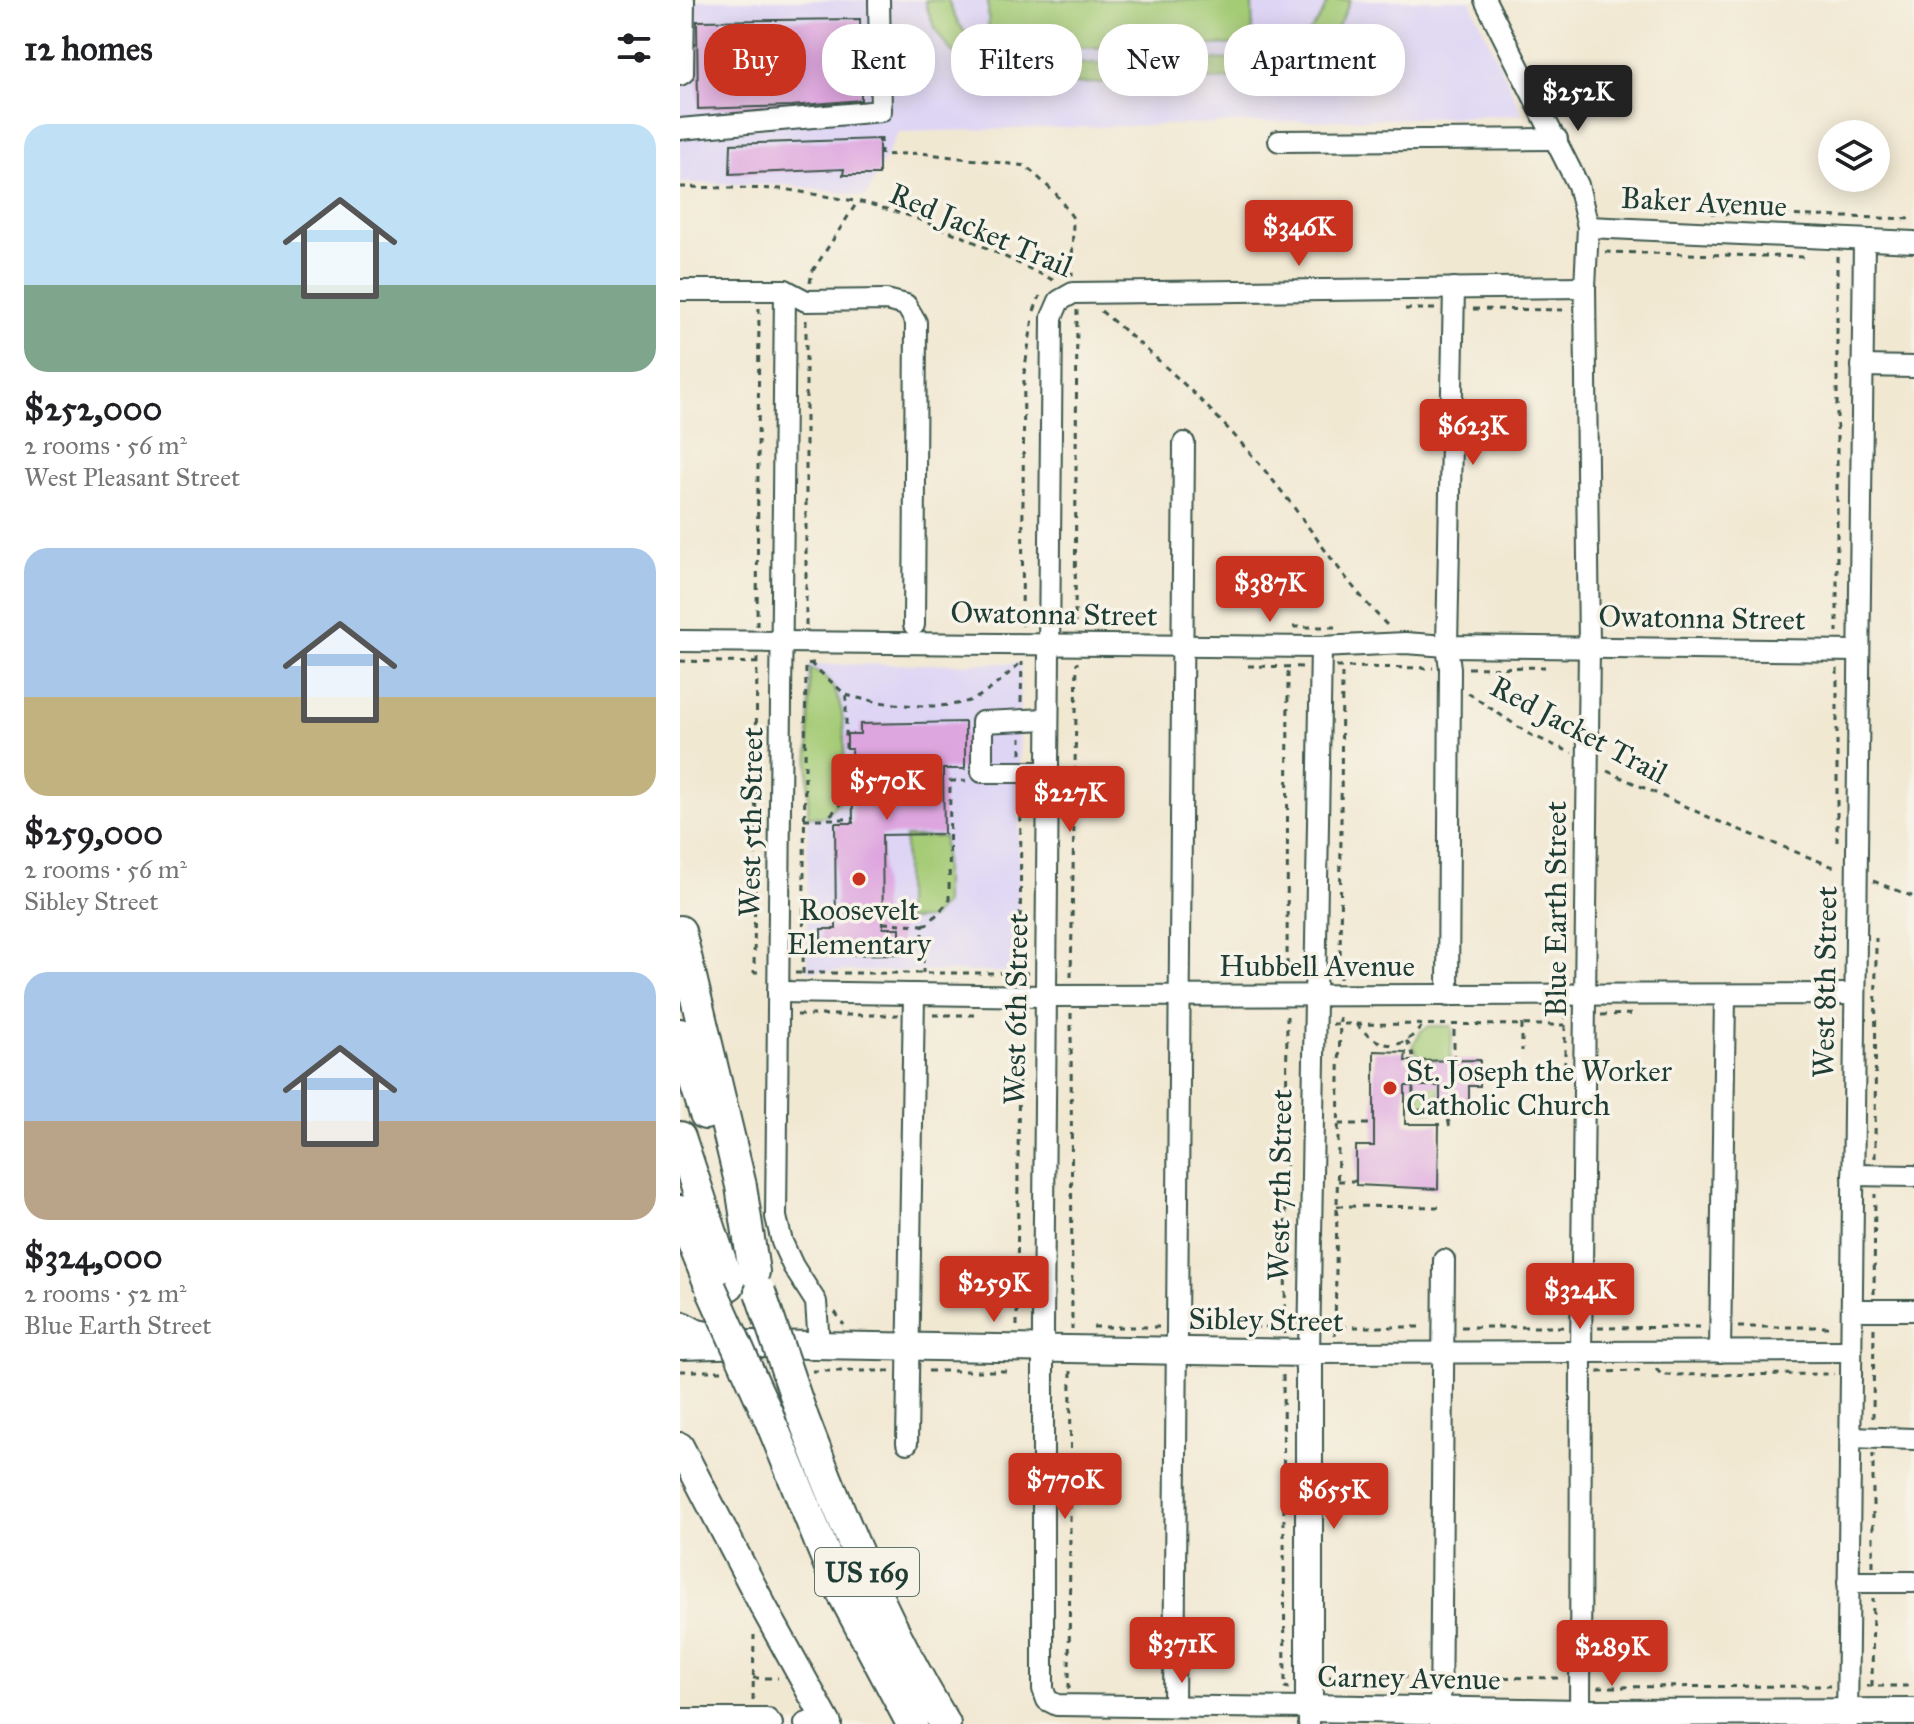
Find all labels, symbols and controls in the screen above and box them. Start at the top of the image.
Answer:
chip: Buy [704,24,806,96]
chip: Rent [822,24,935,96]
chip: Filters [951,24,1082,96]
chip: New [1098,24,1208,96]
chip: Apartment [1224,24,1405,96]
icon: filters [612,26,656,70]
text: 12 homes [24,28,153,69]
pin: $252K [1522,65,1634,133]
text: $252K [1542,75,1614,107]
map controls [1818,120,1890,192]
button: layers [1818,120,1890,192]
street label: Red Jacket Trail [884,175,1079,285]
icon: home [268,176,412,320]
street label: Baker Avenue [1620,180,1788,224]
pin: $346K [1243,200,1355,268]
text: $346K [1263,210,1335,242]
text: $252,000 [24,388,162,429]
pin: $623K [1417,399,1529,467]
text: $623K [1438,409,1508,441]
text: 2 rooms · 56 m² [24,429,187,461]
text: West Pleasant Street [24,461,240,493]
pin: $387K [1214,556,1326,624]
text: $387K [1234,566,1306,598]
street label: Owatonna Street [950,594,1158,634]
street label: Owatonna Street [1598,598,1806,638]
icon: home [268,600,412,744]
street label: Red Jacket Trail [1484,668,1674,792]
street label: West 5th Street [731,726,771,917]
pin: $570K [831,754,943,822]
text: $570K [849,764,925,796]
pin: $227K [1014,766,1126,834]
text: $227K [1034,776,1106,808]
street label: Blue Earth Street [1538,800,1574,1017]
text: $259,000 [24,812,163,853]
text: 2 rooms · 56 m² [24,853,187,885]
marker: Roosevelt Elementary [850,870,868,888]
text: Sibley Street [24,885,159,917]
street label: West 8th Street [1805,885,1845,1078]
place label: Roosevelt Elementary [787,892,932,962]
street label: West 6th Street [996,913,1036,1105]
street label: Hubbell Avenue [1219,948,1415,984]
icon: home [268,1024,412,1168]
place label: St. Joseph the Worker Catholic Church [1406,1053,1673,1123]
marker: St. Joseph the Worker Catholic Church [1381,1079,1399,1097]
street label: West 7th Street [1260,1088,1300,1281]
text: $324,000 [24,1236,163,1277]
pin: $259K [938,1256,1050,1324]
pin: $324K [1524,1263,1636,1331]
text: $259K [958,1266,1030,1298]
text: $324K [1544,1273,1616,1305]
text: 2 rooms · 52 m² [24,1277,187,1309]
street label: Sibley Street [1188,1301,1344,1339]
text: Blue Earth Street [24,1309,212,1341]
pin: $770K [1009,1453,1121,1521]
text: $770K [1027,1463,1103,1495]
pin: $655K [1278,1463,1390,1531]
text: $655K [1298,1473,1370,1505]
road number: US 169 [815,1548,919,1596]
pin: $371K [1126,1617,1238,1685]
pin: $289K [1556,1620,1668,1688]
text: $371K [1148,1627,1216,1659]
text: $289K [1575,1630,1649,1662]
street label: Carney Avenue [1317,1658,1501,1698]

